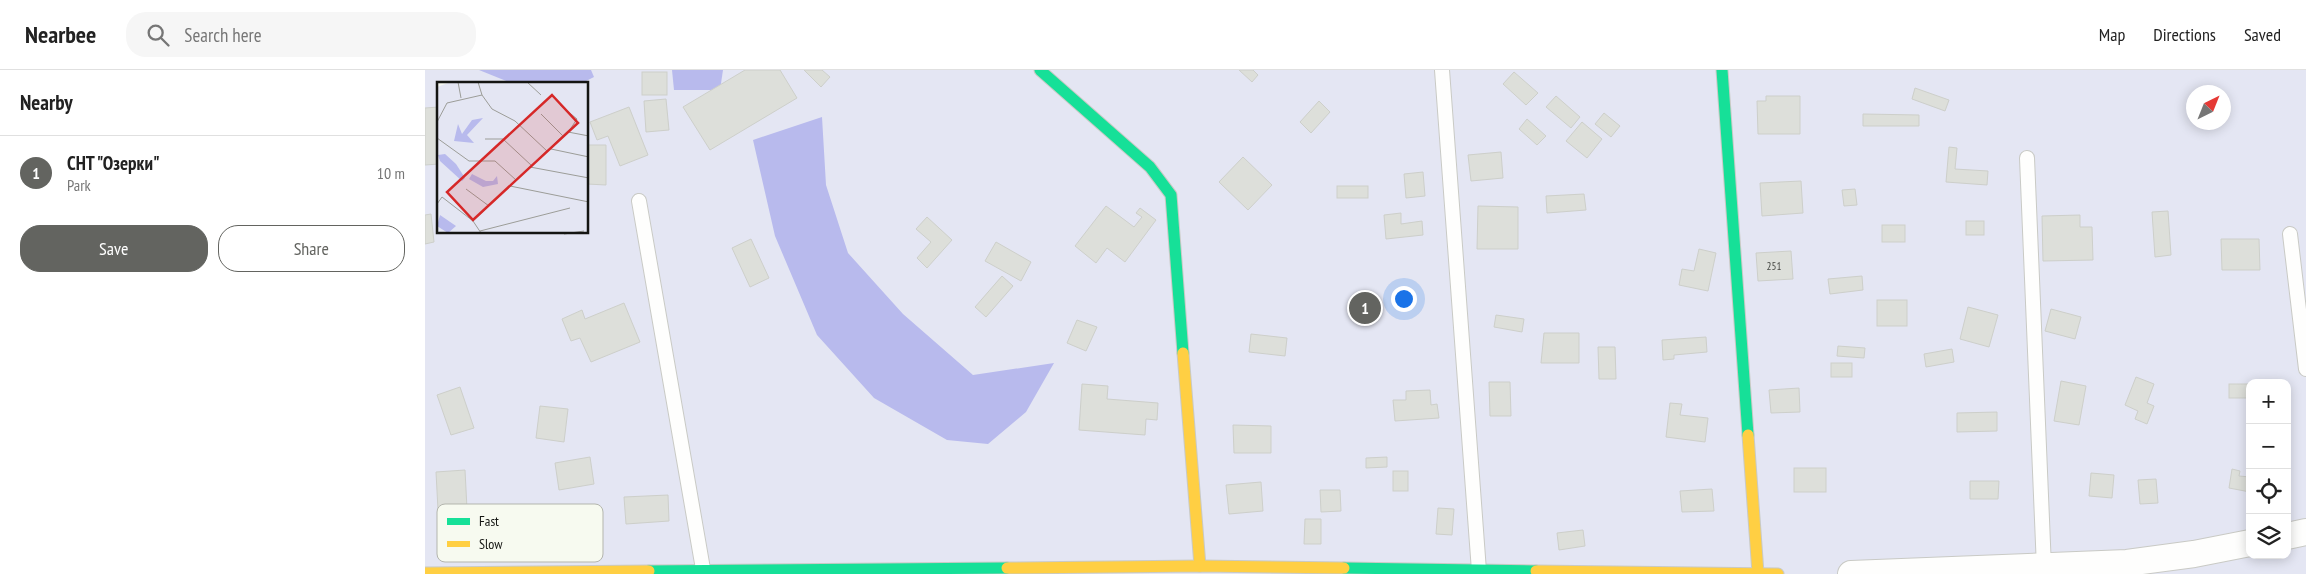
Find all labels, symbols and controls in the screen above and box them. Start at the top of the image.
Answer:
search box [126,12,476,57]
text: Nearbee [25,19,96,50]
icon: search [144,21,172,49]
text: Search here [184,23,262,47]
text: Map [2099,23,2125,46]
text: Directions [2153,23,2216,46]
text: Saved [2244,23,2281,46]
inset map [437,82,589,234]
north arrow [2186,85,2231,130]
text: Nearby [20,89,73,116]
text: СНТ "Озерки" [67,151,160,175]
text: 1 [32,163,40,183]
text: 10 m [377,163,405,183]
text: Park [67,175,91,195]
button: Save [20,225,208,272]
button: Share [218,225,405,272]
house number: 251 [1767,259,1781,273]
your location [1391,286,1417,312]
pin: 1 [1349,289,1381,327]
map controls [2246,379,2291,559]
button: + [2246,379,2291,424]
button: − [2246,424,2291,469]
button: locate [2246,469,2291,514]
legend [437,504,603,562]
text: Fast [479,512,499,530]
button: layers [2246,514,2291,559]
text: Slow [479,535,503,553]

